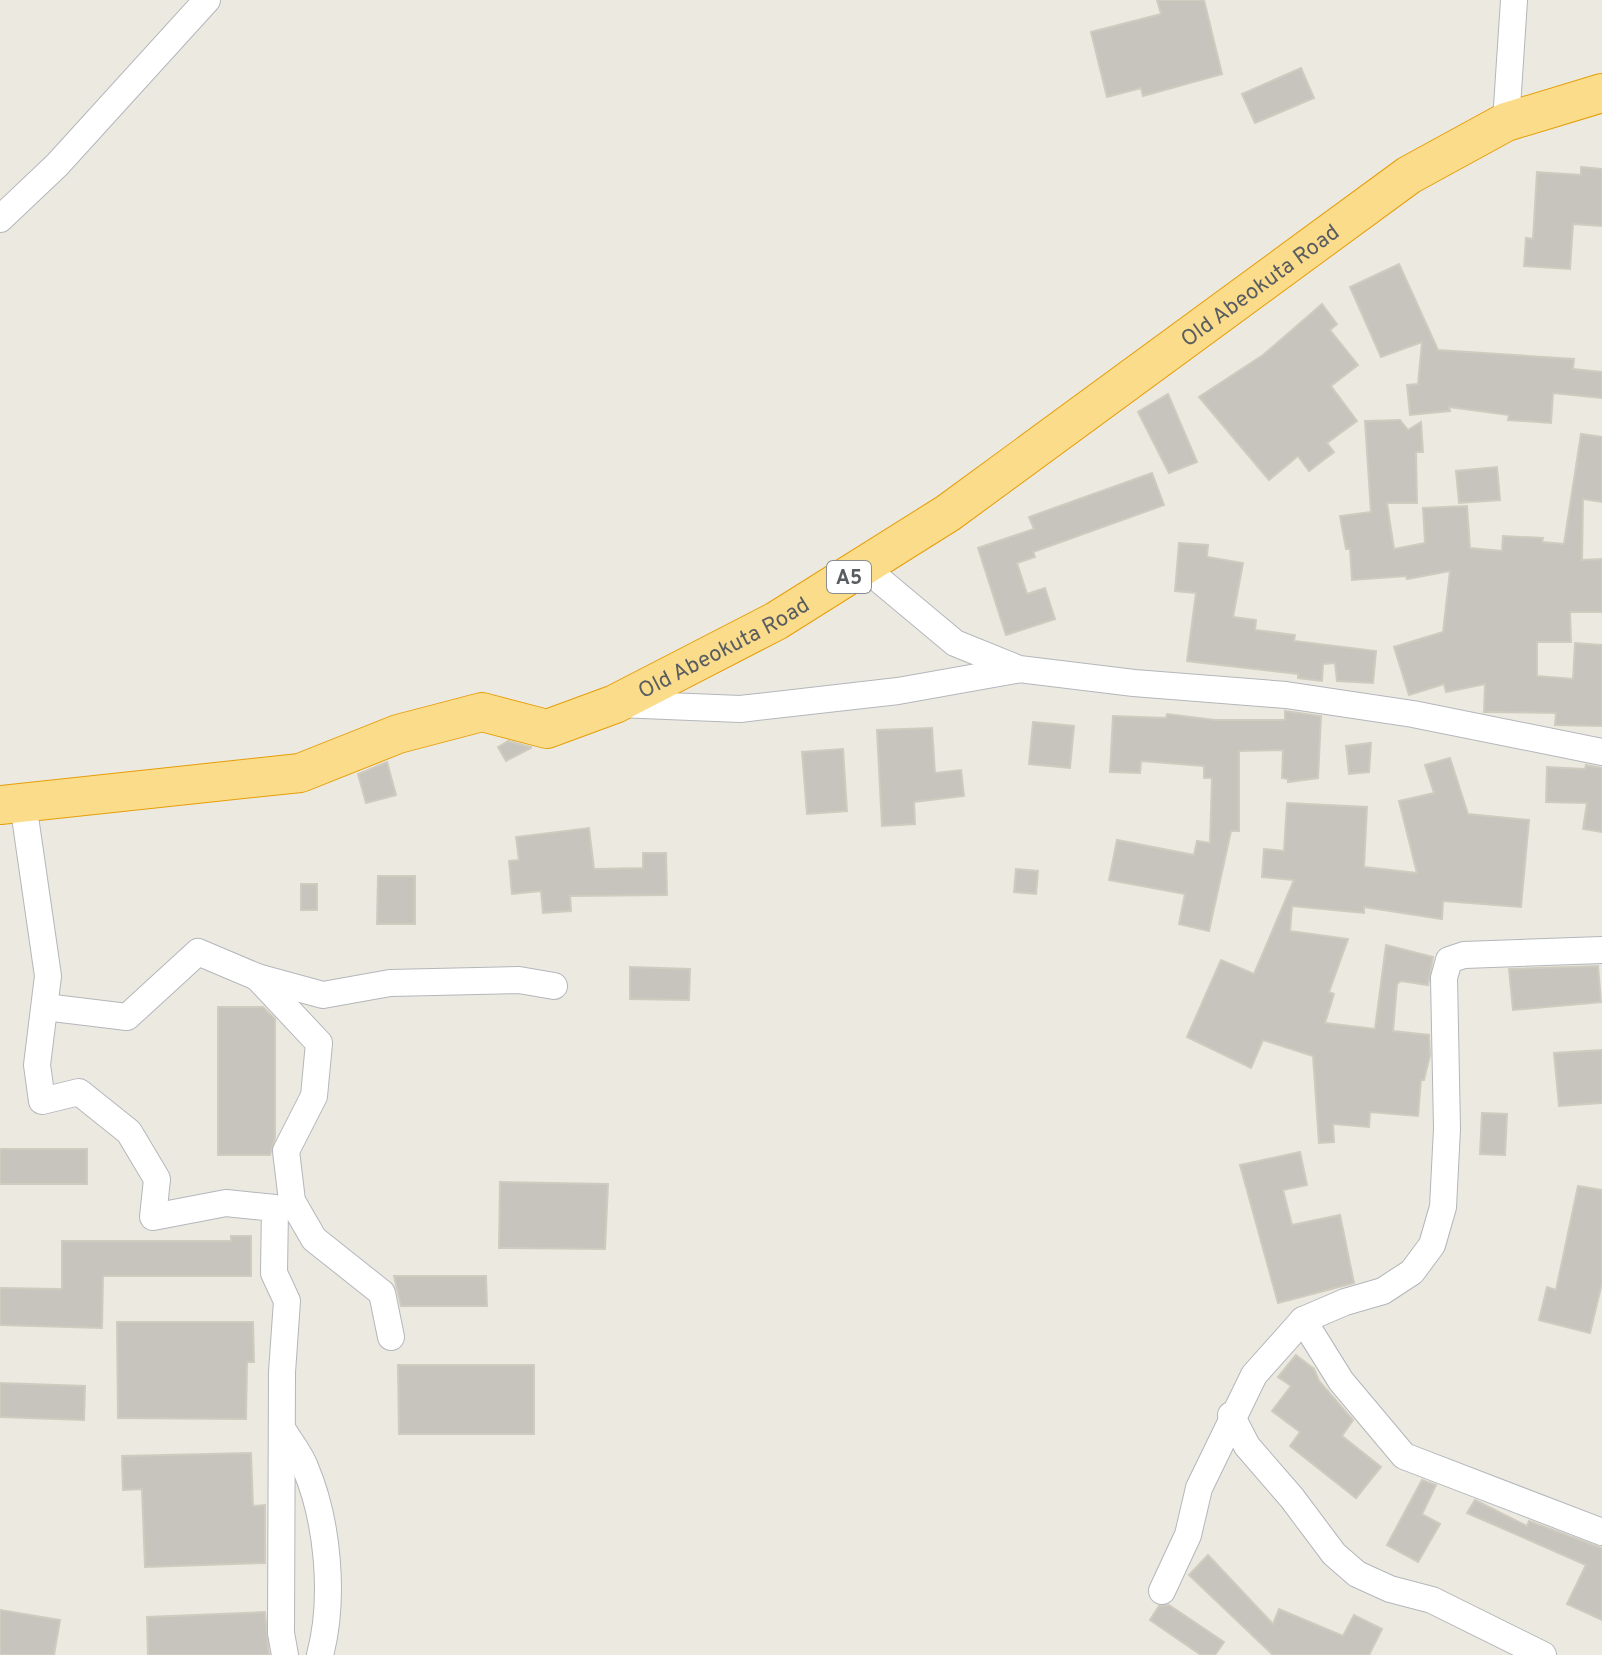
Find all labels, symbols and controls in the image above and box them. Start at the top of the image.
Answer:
street label: Old Abeokuta Road [1176,220,1346,354]
road number: A5 [827,561,871,593]
street label: Old Abeokuta Road [634,592,815,706]

